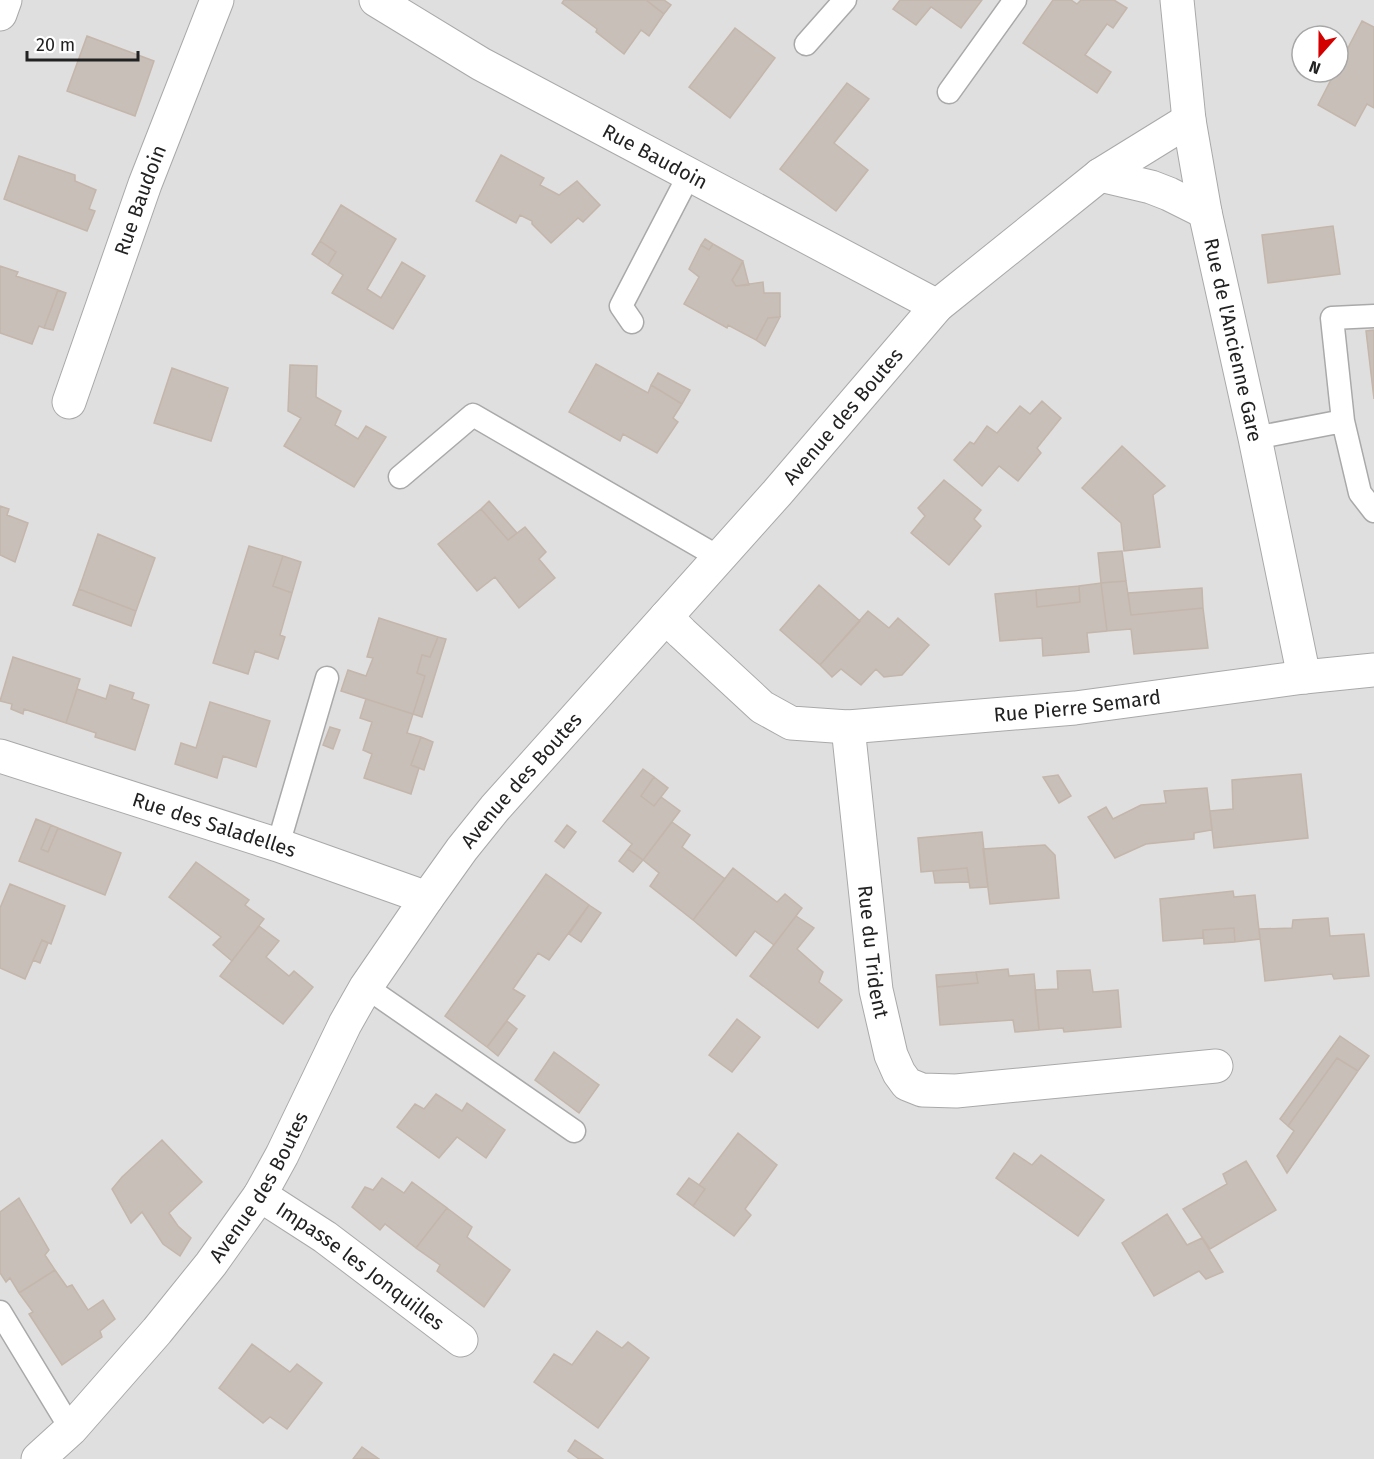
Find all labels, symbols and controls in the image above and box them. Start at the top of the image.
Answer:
scale bar [27,24,138,62]
north arrow [1290,24,1350,84]
text: 20 m [36,34,75,56]
text: N [1306,57,1323,78]
street label: Rue Baudoin [598,119,712,194]
street label: Rue Baudoin [109,141,171,259]
street label: Rue de l'Ancienne Gare [1199,236,1267,444]
street label: Avenue des Boutes [778,343,908,489]
street label: Rue Pierre Semard [993,685,1162,727]
street label: Avenue des Boutes [456,708,587,853]
street label: Rue des Saladelles [129,787,299,862]
street label: Rue du Trident [853,884,894,1021]
street label: Avenue des Boutes [204,1108,313,1267]
street label: Impasse les Jonquilles [272,1197,449,1335]

